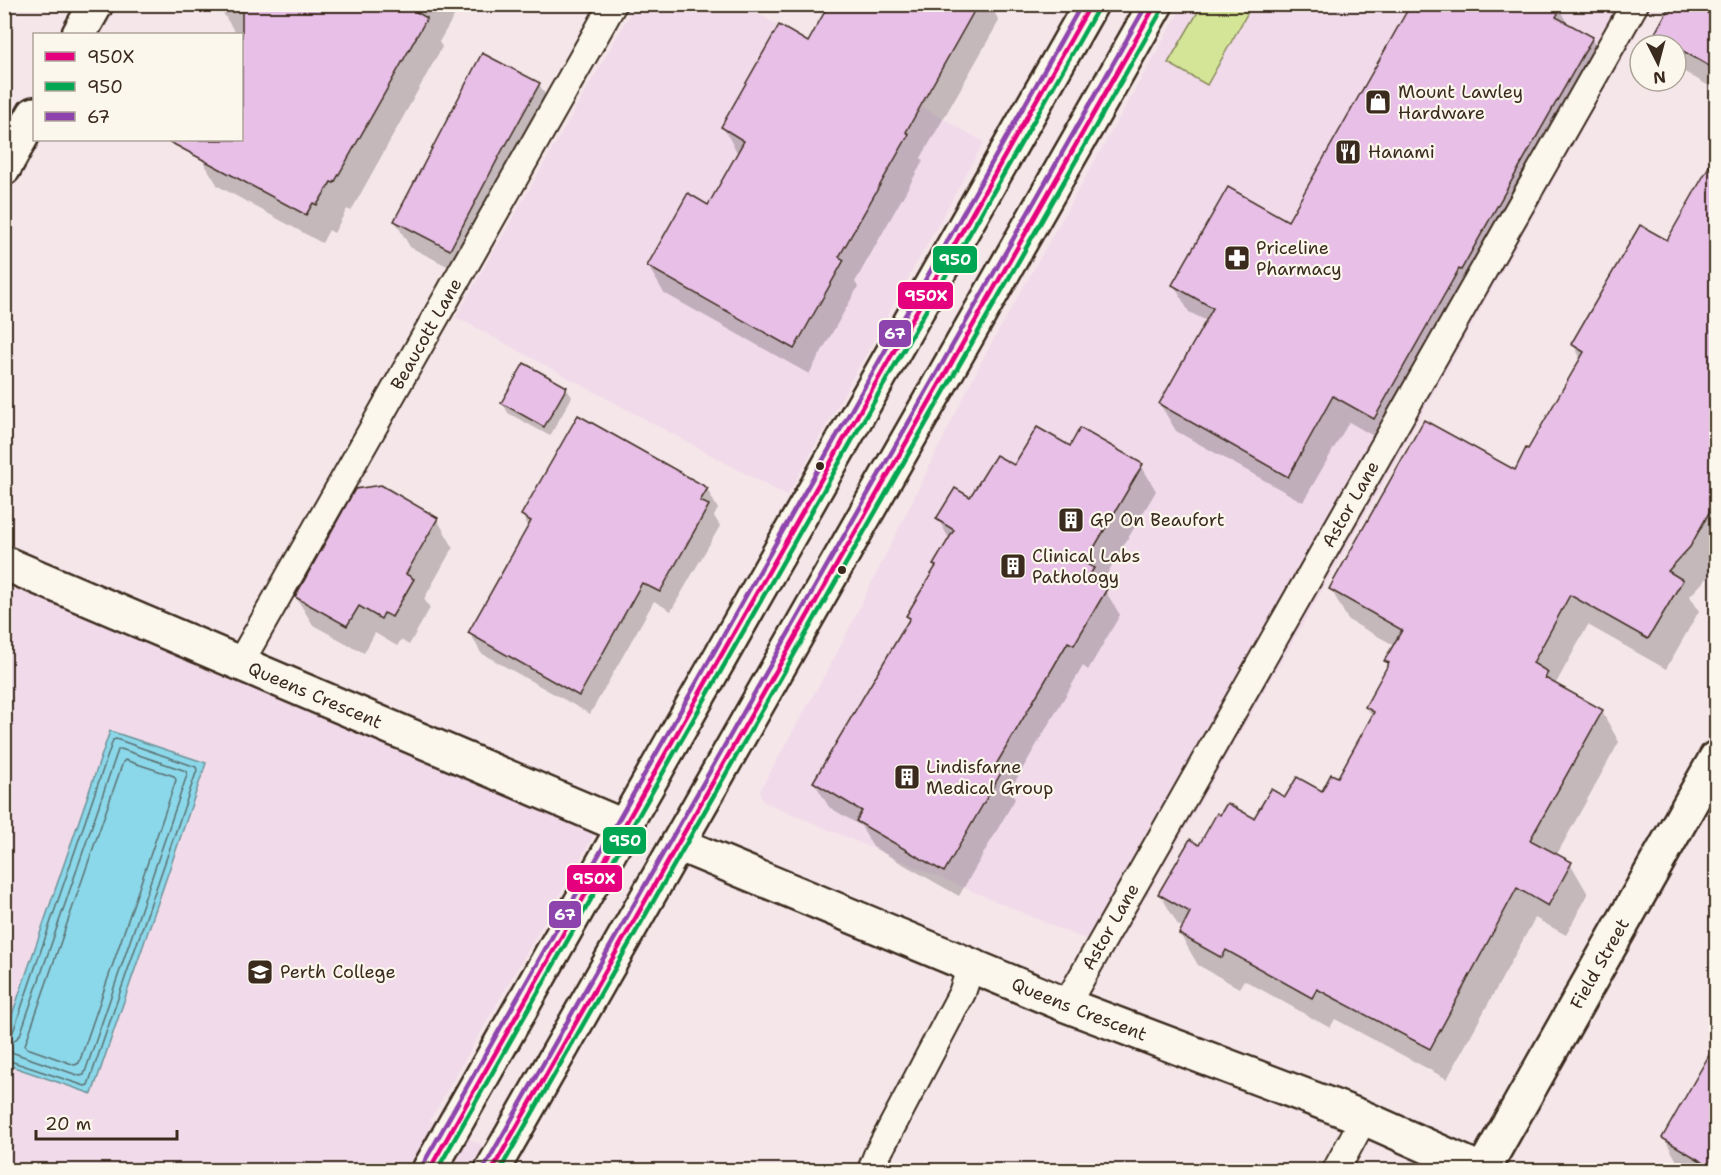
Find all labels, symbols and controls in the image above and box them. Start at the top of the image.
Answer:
legend [33,33,243,141]
north arrow [1628,33,1688,93]
text: 950X [87,45,134,69]
text: N [1652,66,1667,89]
text: 950 [87,75,123,99]
place label: Mount Lawley Hardware [1398,80,1523,125]
shop icon: Mount Lawley Hardware [1363,87,1393,117]
text: 67 [87,105,110,129]
restaurant icon: Hanami [1333,137,1363,167]
place label: Hanami [1368,140,1435,164]
place label: Priceline Pharmacy [1256,236,1342,281]
pharmacy icon: Priceline Pharmacy [1222,243,1252,273]
line badge: 950 [932,245,978,274]
text: 950 [939,249,971,270]
street label: Beaucott Lane [385,274,467,394]
line badge: 950X [897,281,954,310]
text: 950X [904,285,948,306]
line badge: 67 [878,319,912,348]
text: 67 [884,323,906,344]
street label: Astor Lane [1316,456,1385,552]
unlabelled marker [814,460,826,472]
building icon: GP On Beaufort [1056,505,1086,535]
place label: GP On Beaufort [1090,508,1225,532]
place label: Clinical Labs Pathology [1032,544,1140,589]
building icon: Clinical Labs Pathology [998,551,1028,581]
unlabelled marker [836,564,848,576]
street label: Queens Crescent [244,656,386,734]
place label: Lindisfarne Medical Group [926,755,1053,800]
building icon: Lindisfarne Medical Group [892,762,922,792]
line badge: 950 [602,826,647,855]
text: 950 [609,830,641,851]
line badge: 950X [566,864,623,893]
text: 950X [572,868,616,889]
street label: Astor Lane [1076,879,1145,975]
line badge: 67 [548,900,582,929]
text: 67 [554,904,576,925]
street label: Field Street [1564,914,1635,1013]
school or university icon: Perth College [245,957,275,987]
place label: Perth College [280,960,396,984]
street label: Queens Crescent [1008,972,1150,1047]
scale bar [36,1103,177,1141]
text: 20 m [45,1112,91,1136]

